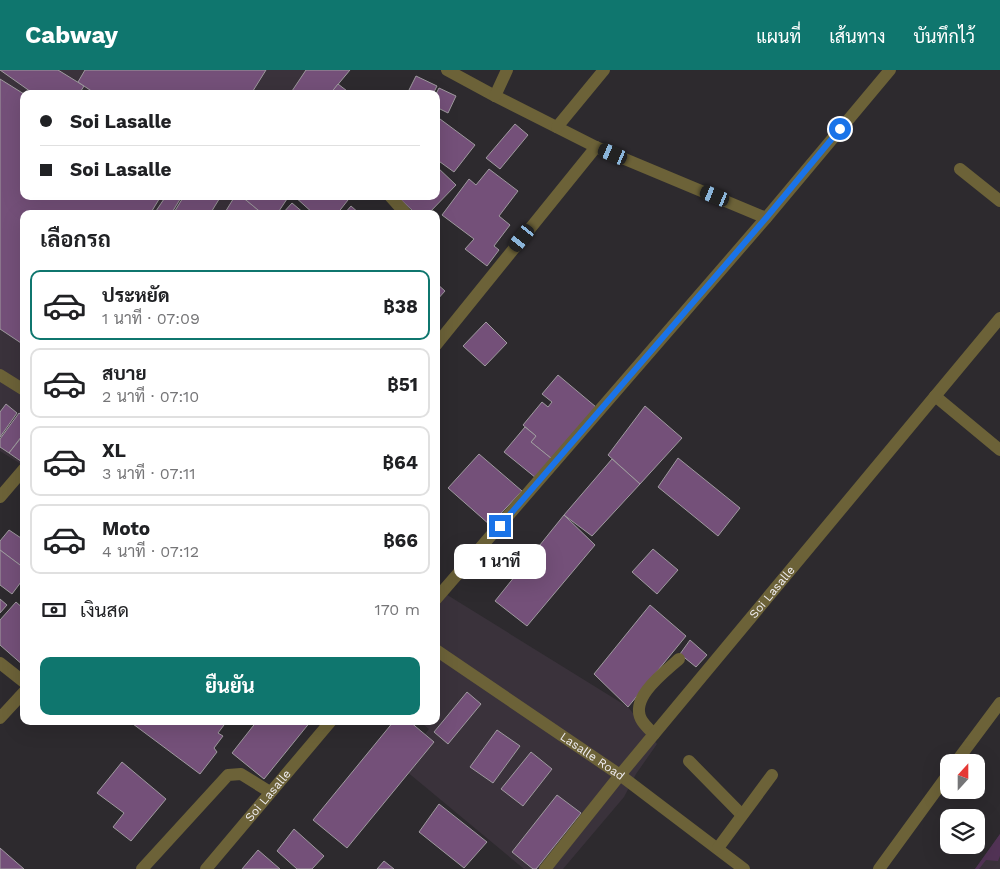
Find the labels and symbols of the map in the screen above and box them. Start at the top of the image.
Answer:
route start [829,118,851,140]
car [596,141,629,167]
car [698,183,731,209]
car [506,222,537,254]
route end [489,515,511,537]
callout: 1 นาที [454,544,546,578]
street label: Soi Lasalle [746,563,798,621]
street label: Lasalle Road [557,729,627,783]
north arrow [940,754,985,799]
street label: Soi Lasalle [242,767,294,824]

